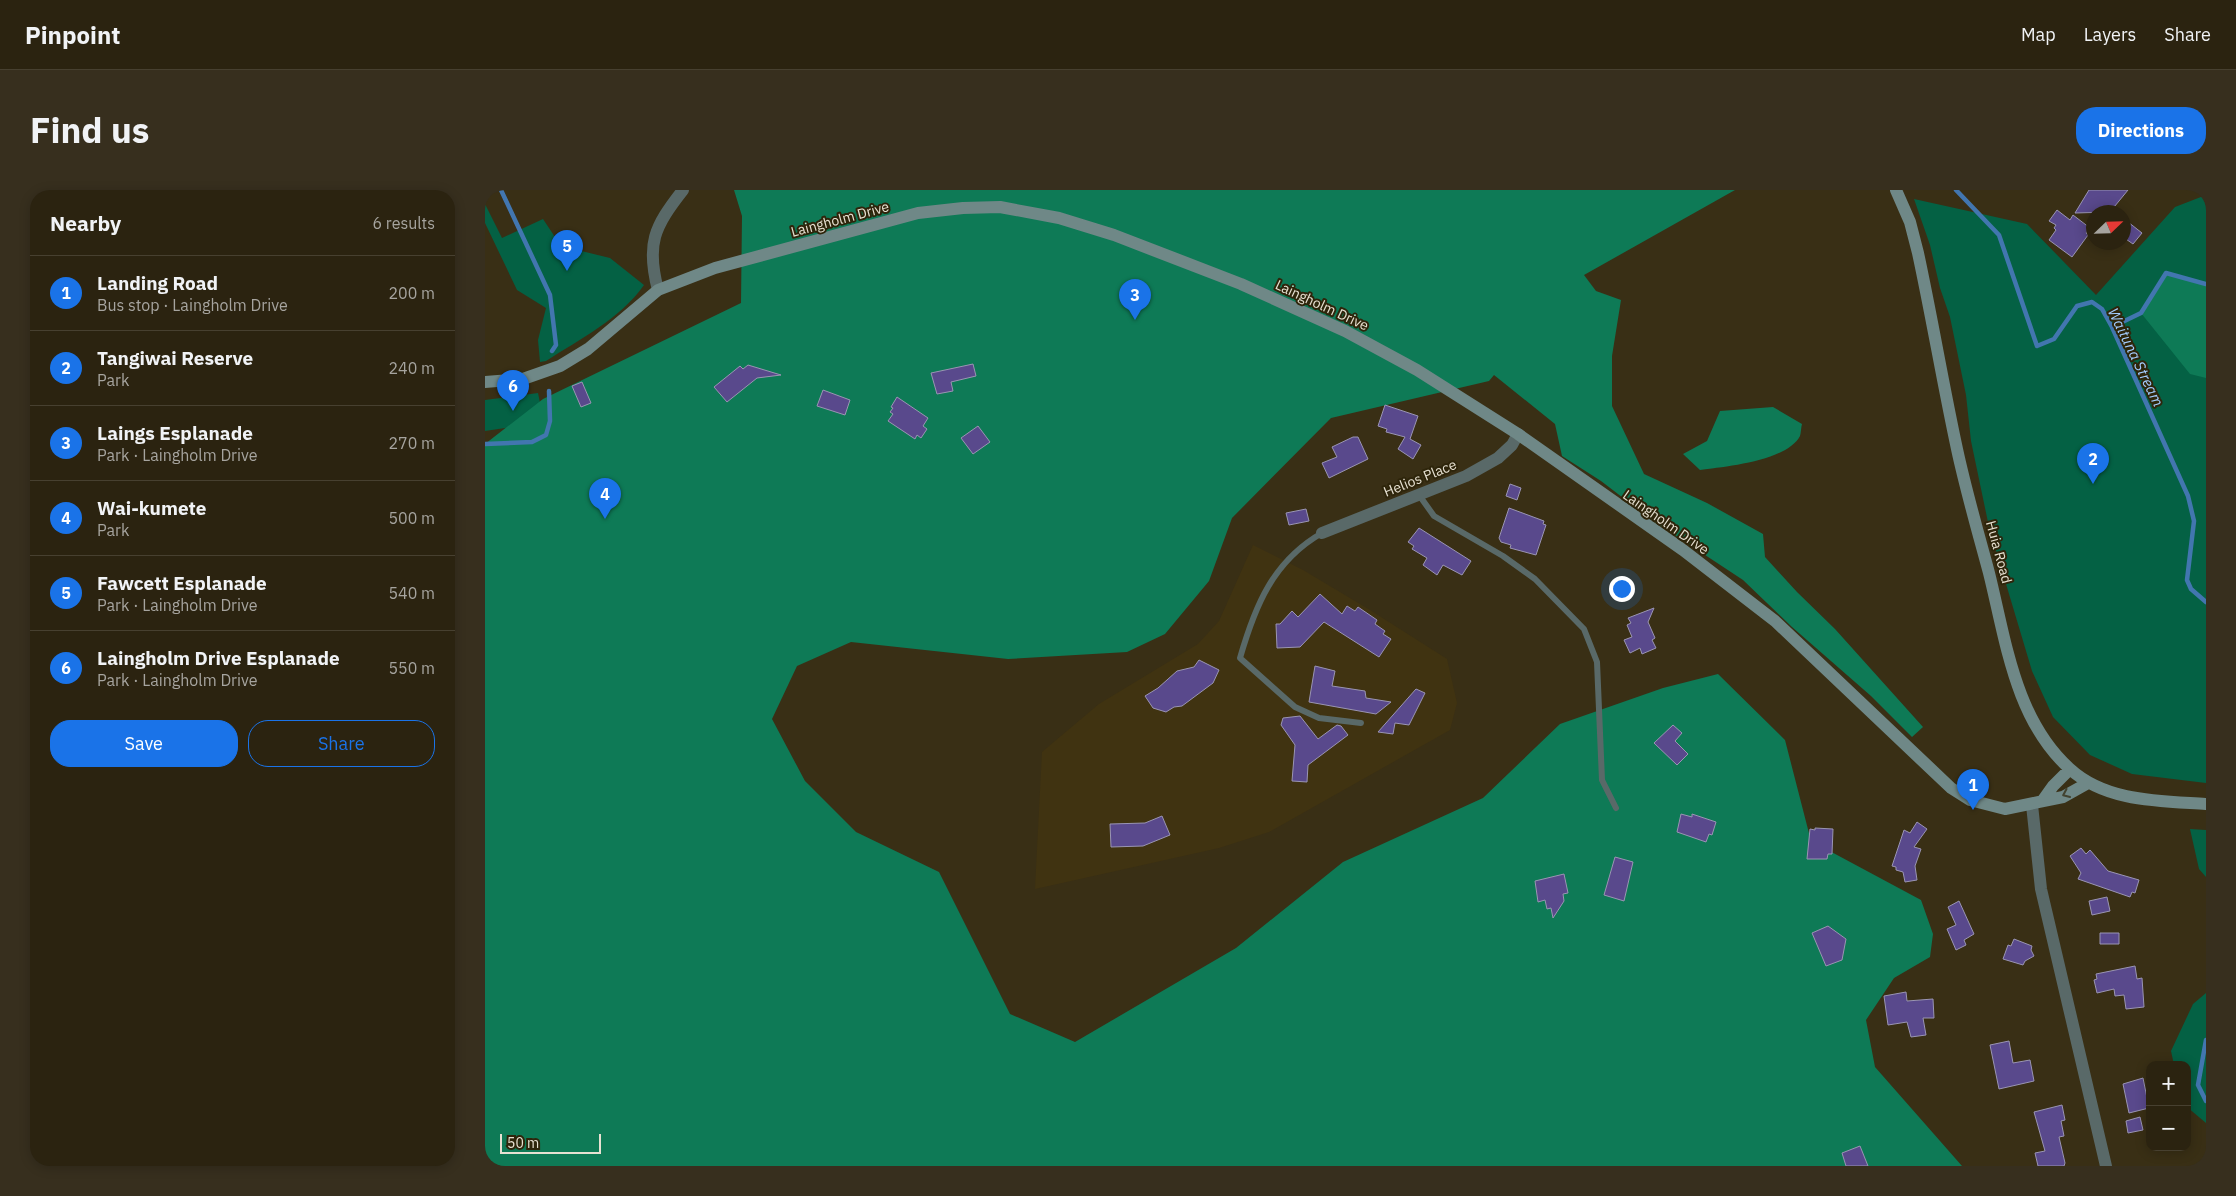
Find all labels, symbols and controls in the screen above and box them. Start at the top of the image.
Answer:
text: Pinpoint [25,19,120,51]
text: Map [2021,23,2056,46]
text: Layers [2084,23,2136,46]
text: Share [2164,23,2211,46]
text: Find us [30,107,149,153]
button: Directions [2076,107,2206,154]
street label: Laingholm Drive [789,197,891,241]
north arrow [2086,205,2131,250]
text: Nearby [50,209,121,237]
text: 6 results [372,213,435,233]
pin: 5 [551,230,583,271]
text: Landing Road [97,271,218,295]
street label: Laingholm Drive [1272,276,1372,335]
pin: 3 [1119,279,1151,320]
text: 1 [61,283,71,303]
text: 200 m [388,283,435,303]
text: Bus stop · Laingholm Drive [97,295,288,315]
water label: Waituna Stream [2104,305,2168,409]
text: Tangiwai Reserve [97,346,253,370]
text: 2 [61,358,71,378]
text: 240 m [388,358,435,378]
text: Park [97,370,129,390]
pin: 6 [497,370,529,411]
text: Laings Esplanade [97,421,253,445]
text: 3 [61,433,71,453]
text: 270 m [388,433,435,453]
pin: 2 [2077,443,2109,484]
text: Park · Laingholm Drive [97,445,258,465]
street label: Helios Place [1381,455,1459,501]
pin: 4 [589,478,621,519]
street label: Laingholm Drive [1619,486,1713,558]
text: Wai-kumete [97,496,206,520]
text: 4 [61,508,71,528]
text: 500 m [388,508,435,528]
street label: Huia Road [1982,519,2016,585]
text: Park [97,520,129,540]
text: Fawcett Esplanade [97,571,267,595]
your location [1609,576,1635,602]
text: 5 [61,583,71,603]
text: 540 m [388,583,435,603]
text: Park · Laingholm Drive [97,595,258,615]
text: Laingholm Drive Esplanade [97,646,340,670]
text: 6 [61,658,71,678]
text: 550 m [388,658,435,678]
text: Park · Laingholm Drive [97,670,258,690]
button: Save [50,720,238,767]
button: Share [248,720,435,767]
pin: 1 [1957,769,1989,810]
one-way arrow [2062,788,2071,799]
map controls [2146,1061,2191,1151]
button: + [2146,1061,2191,1106]
button: − [2146,1106,2191,1151]
scale bar [500,1131,601,1154]
text: 50 m [507,1134,539,1152]

